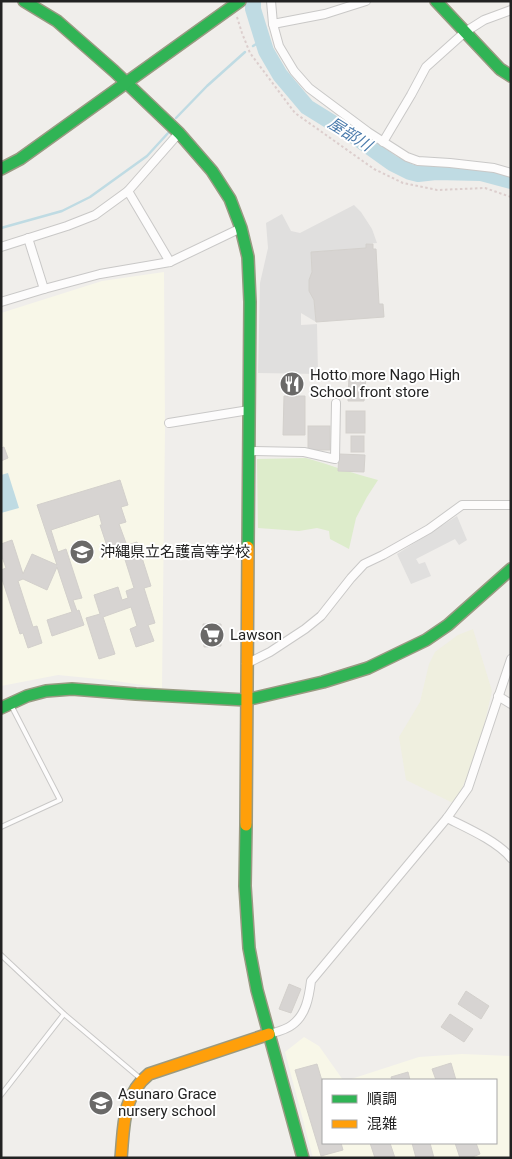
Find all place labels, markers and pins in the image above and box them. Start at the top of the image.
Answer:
place label: Hotto more Nago High School front store [310,366,460,401]
restaurant icon: Hotto more Nago High School front store [279,371,305,397]
school or university icon: 沖縄県立名護高等学校 [69,539,95,565]
place label: 沖縄県立名護高等学校 [100,543,250,561]
supermarket icon: Lawson [199,622,225,648]
place label: Lawson [230,626,282,644]
place label: Asunaro Grace nursery school [118,1085,216,1120]
school or university icon: Asunaro Grace nursery school [88,1090,114,1116]

